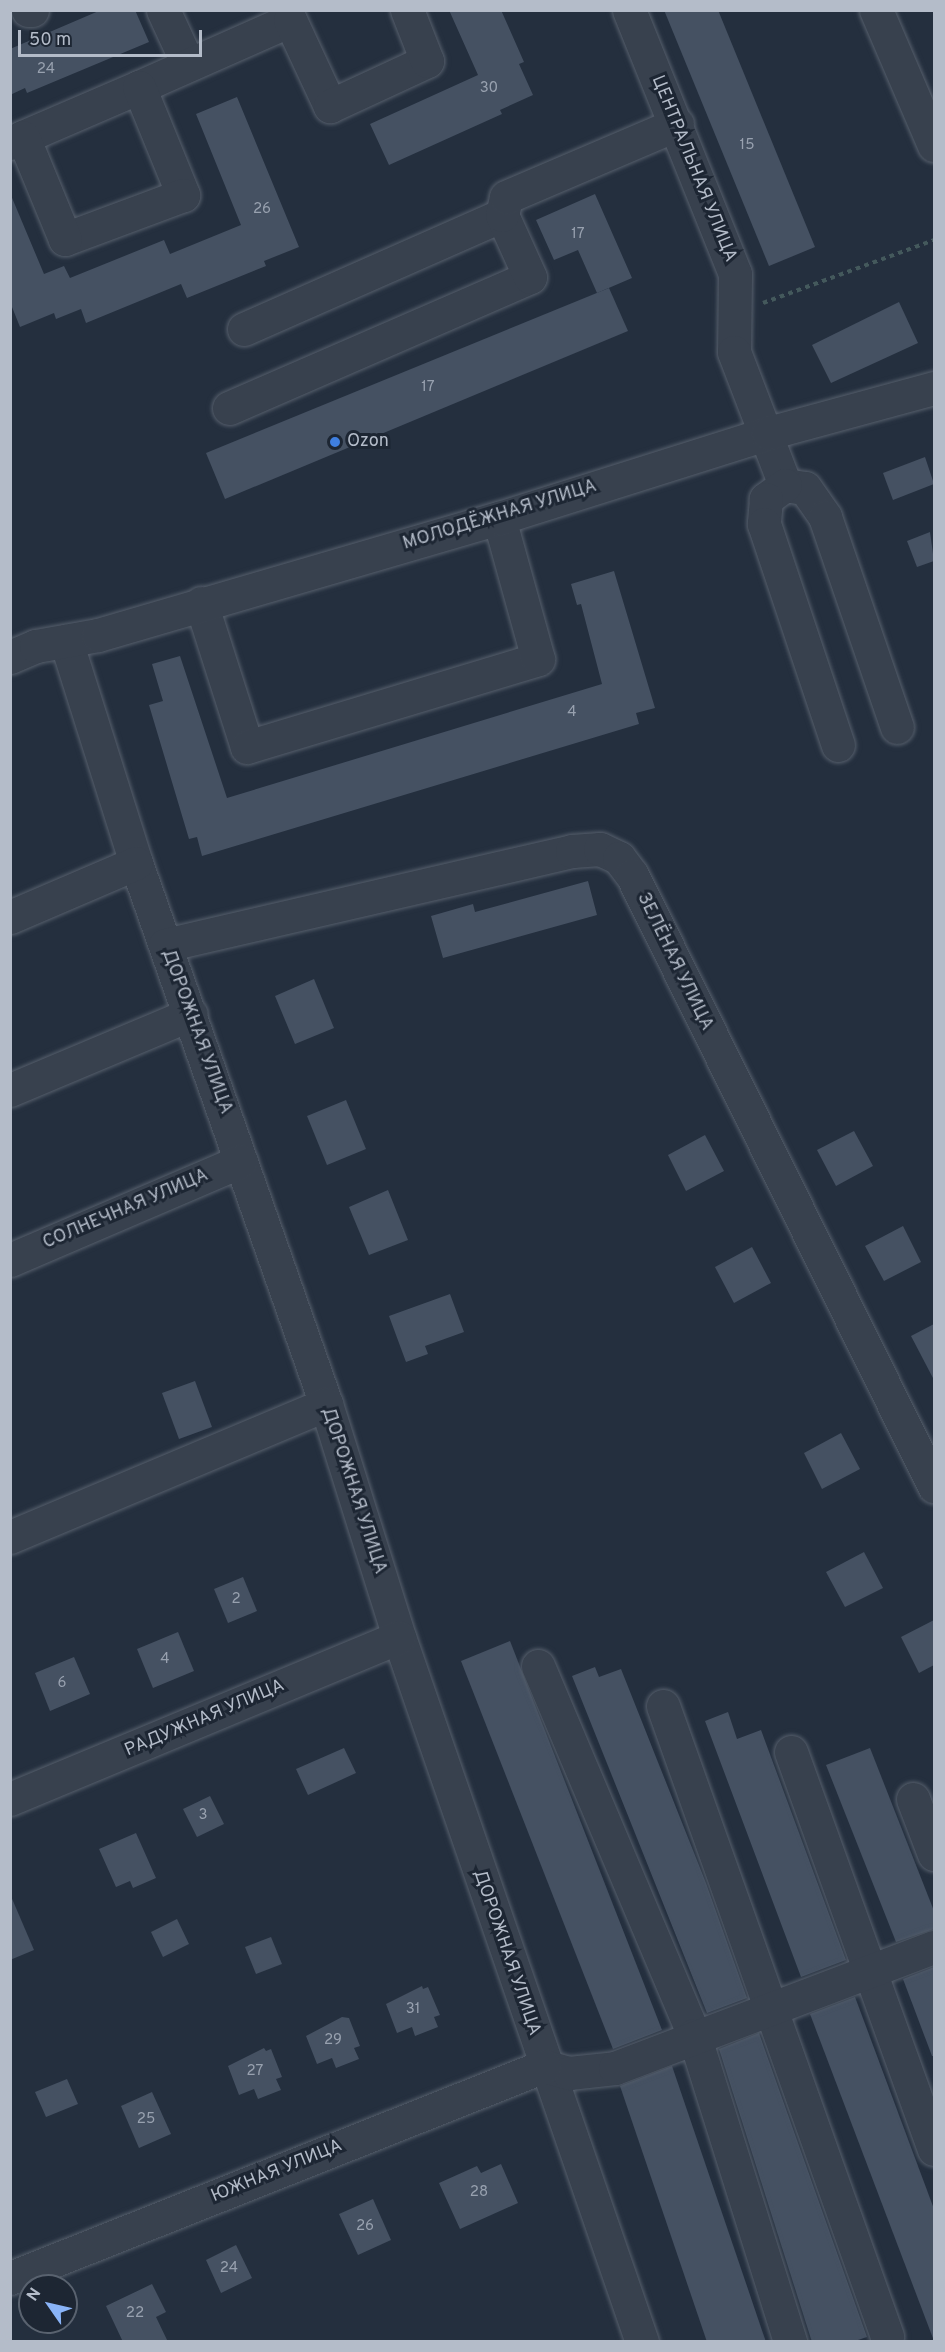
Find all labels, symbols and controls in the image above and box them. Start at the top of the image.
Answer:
scale bar [21,18,206,56]
text: 50 m [29,29,71,52]
house number: 24 [37,61,55,79]
street label: ЦЕНТРАЛЬНАЯ УЛИЦА [646,73,740,265]
house number: 30 [480,80,498,98]
house number: 15 [740,137,754,155]
house number: 26 [253,201,271,219]
house number: 17 [571,226,585,244]
house number: 17 [421,379,435,397]
place label: Ozon [347,431,389,453]
marker: Ozon [328,435,342,449]
street label: МОЛОДЁЖНАЯ УЛИЦА [401,476,599,556]
house number: 4 [567,704,577,722]
street label: ЗЕЛЁНАЯ УЛИЦА [631,890,717,1034]
street label: ДОРОЖНАЯ УЛИЦА [156,947,236,1117]
street label: СОЛНЕЧНАЯ УЛИЦА [40,1165,212,1255]
street label: ДОРОЖНАЯ УЛИЦА [316,1405,390,1577]
house number: 2 [231,1591,241,1609]
house number: 4 [160,1651,170,1669]
house number: 6 [58,1675,66,1693]
street label: РАДУЖНАЯ УЛИЦА [122,1676,288,1762]
house number: 3 [198,1807,208,1825]
street label: ДОРОЖНАЯ УЛИЦА [468,1867,544,2039]
house number: 31 [406,2001,420,2019]
house number: 29 [324,2032,342,2050]
house number: 27 [247,2063,263,2081]
house number: 25 [137,2111,155,2129]
street label: ЮЖНАЯ УЛИЦА [208,2136,346,2208]
house number: 28 [470,2184,488,2202]
house number: 26 [356,2218,374,2236]
house number: 24 [220,2260,238,2278]
north arrow [18,2274,78,2334]
text: N [23,2285,46,2305]
house number: 22 [126,2305,144,2323]

